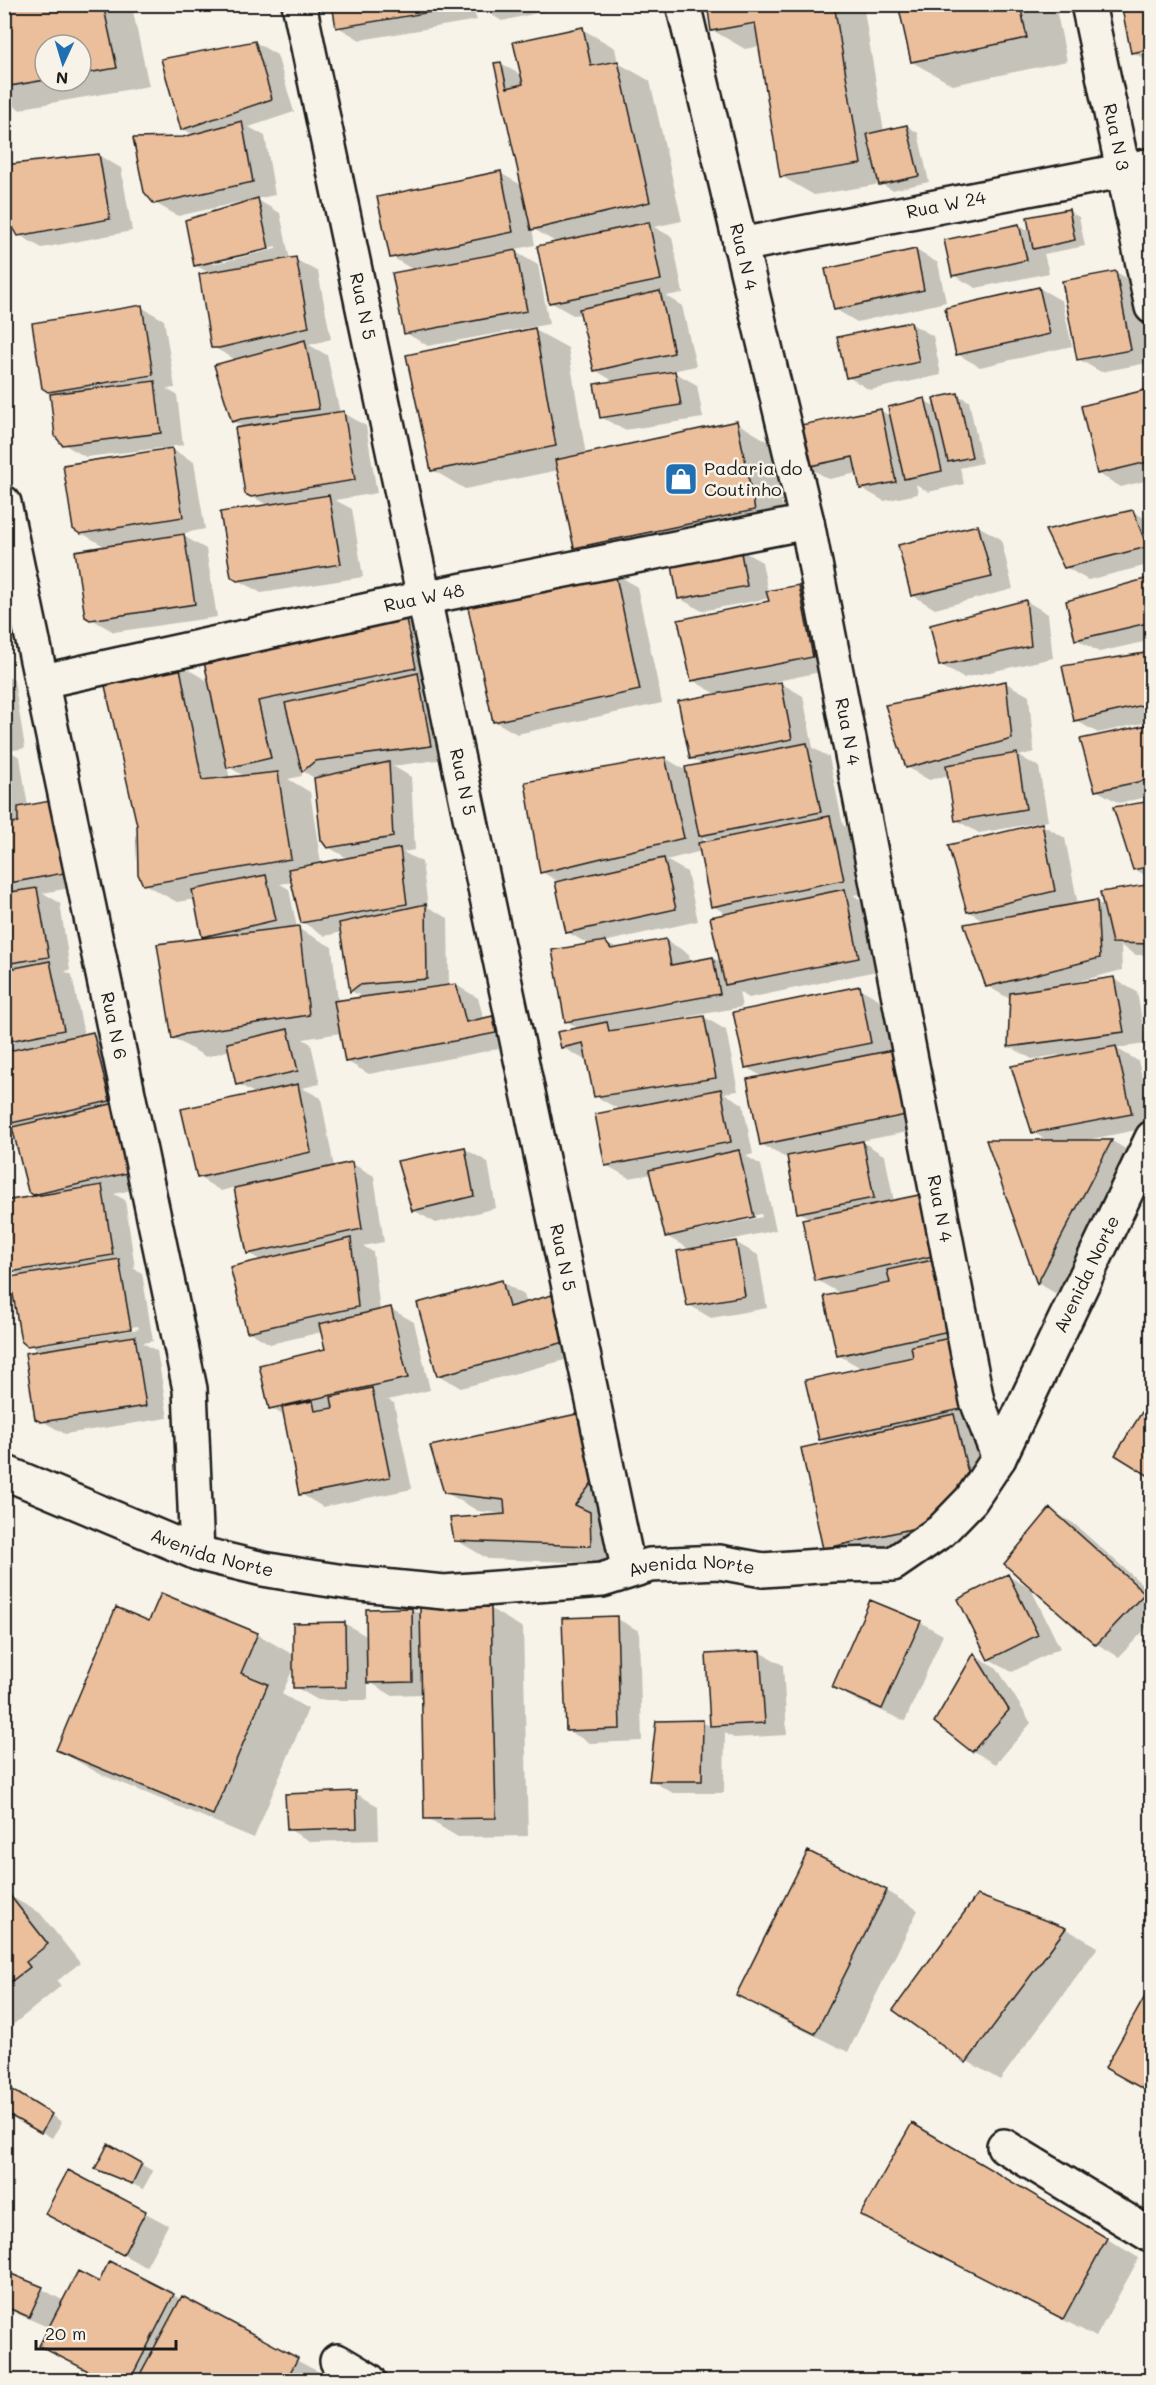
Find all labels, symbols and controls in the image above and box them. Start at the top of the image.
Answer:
north arrow [33,33,93,93]
text: N [55,68,69,89]
street label: Rua N 3 [1098,101,1136,173]
street label: Rua W 24 [904,184,988,223]
street label: Rua N 4 [725,221,764,293]
street label: Rua N 5 [345,270,382,342]
place label: Padaria do Coutinho [704,456,803,501]
shop icon: Padaria do Coutinho [663,461,699,497]
street label: Rua W 48 [381,577,466,617]
street label: Rua N 4 [830,696,867,767]
street label: Rua N 5 [445,746,482,817]
street label: Rua N 6 [96,990,133,1061]
street label: Rua N 4 [923,1173,959,1245]
street label: Avenida Norte [1048,1211,1124,1336]
street label: Rua N 5 [545,1222,582,1293]
street label: Avenida Norte [148,1522,275,1582]
street label: Avenida Norte [625,1549,757,1582]
scale bar [36,2313,176,2351]
text: 20 m [45,2321,86,2345]

